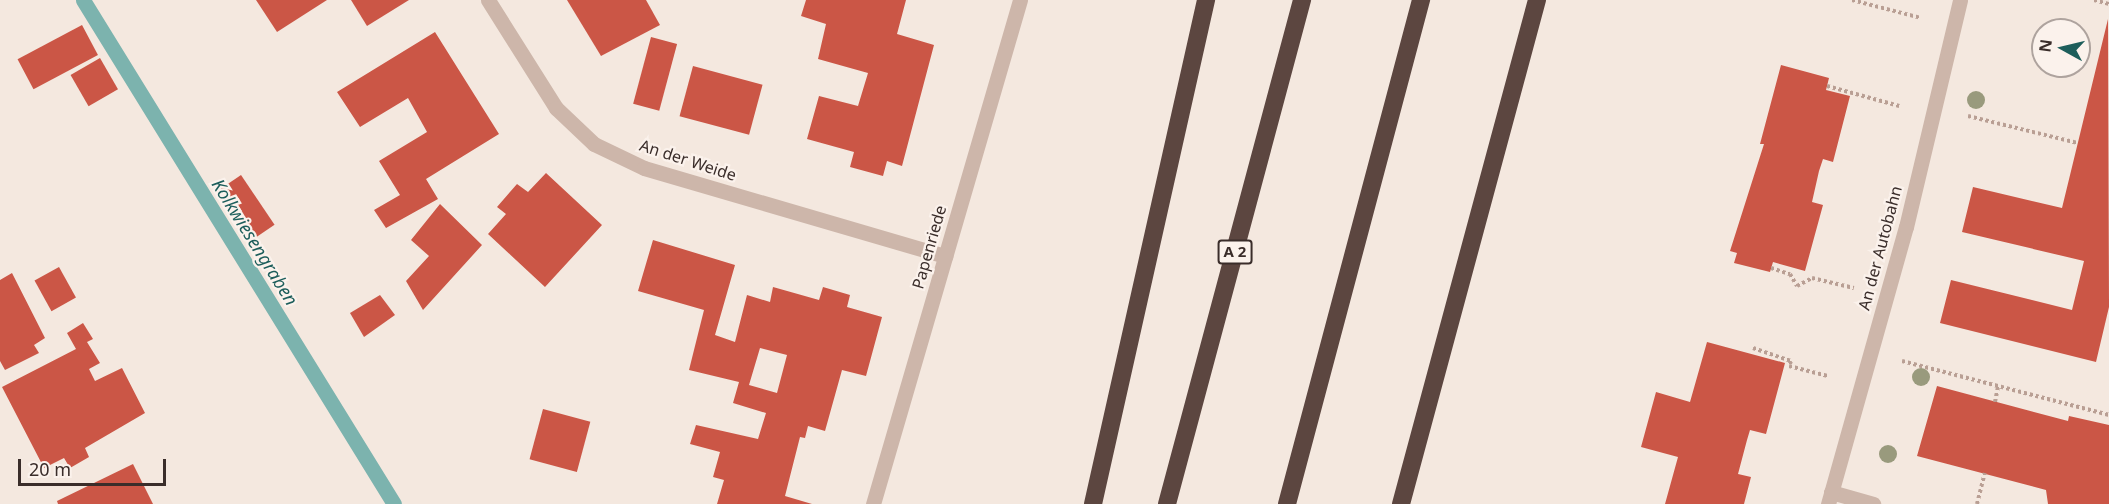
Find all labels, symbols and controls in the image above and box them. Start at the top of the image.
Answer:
north arrow [2031,18,2091,78]
text: N [2033,38,2057,54]
street label: An der Weide [637,135,739,185]
water label: Kolkwiesengraben [207,175,303,309]
street label: An der Autobahn [1854,184,1906,312]
street label: Papenriede [908,203,950,291]
road number: A 2 [1217,240,1253,264]
scale bar [21,447,170,485]
text: 20 m [29,457,71,481]

